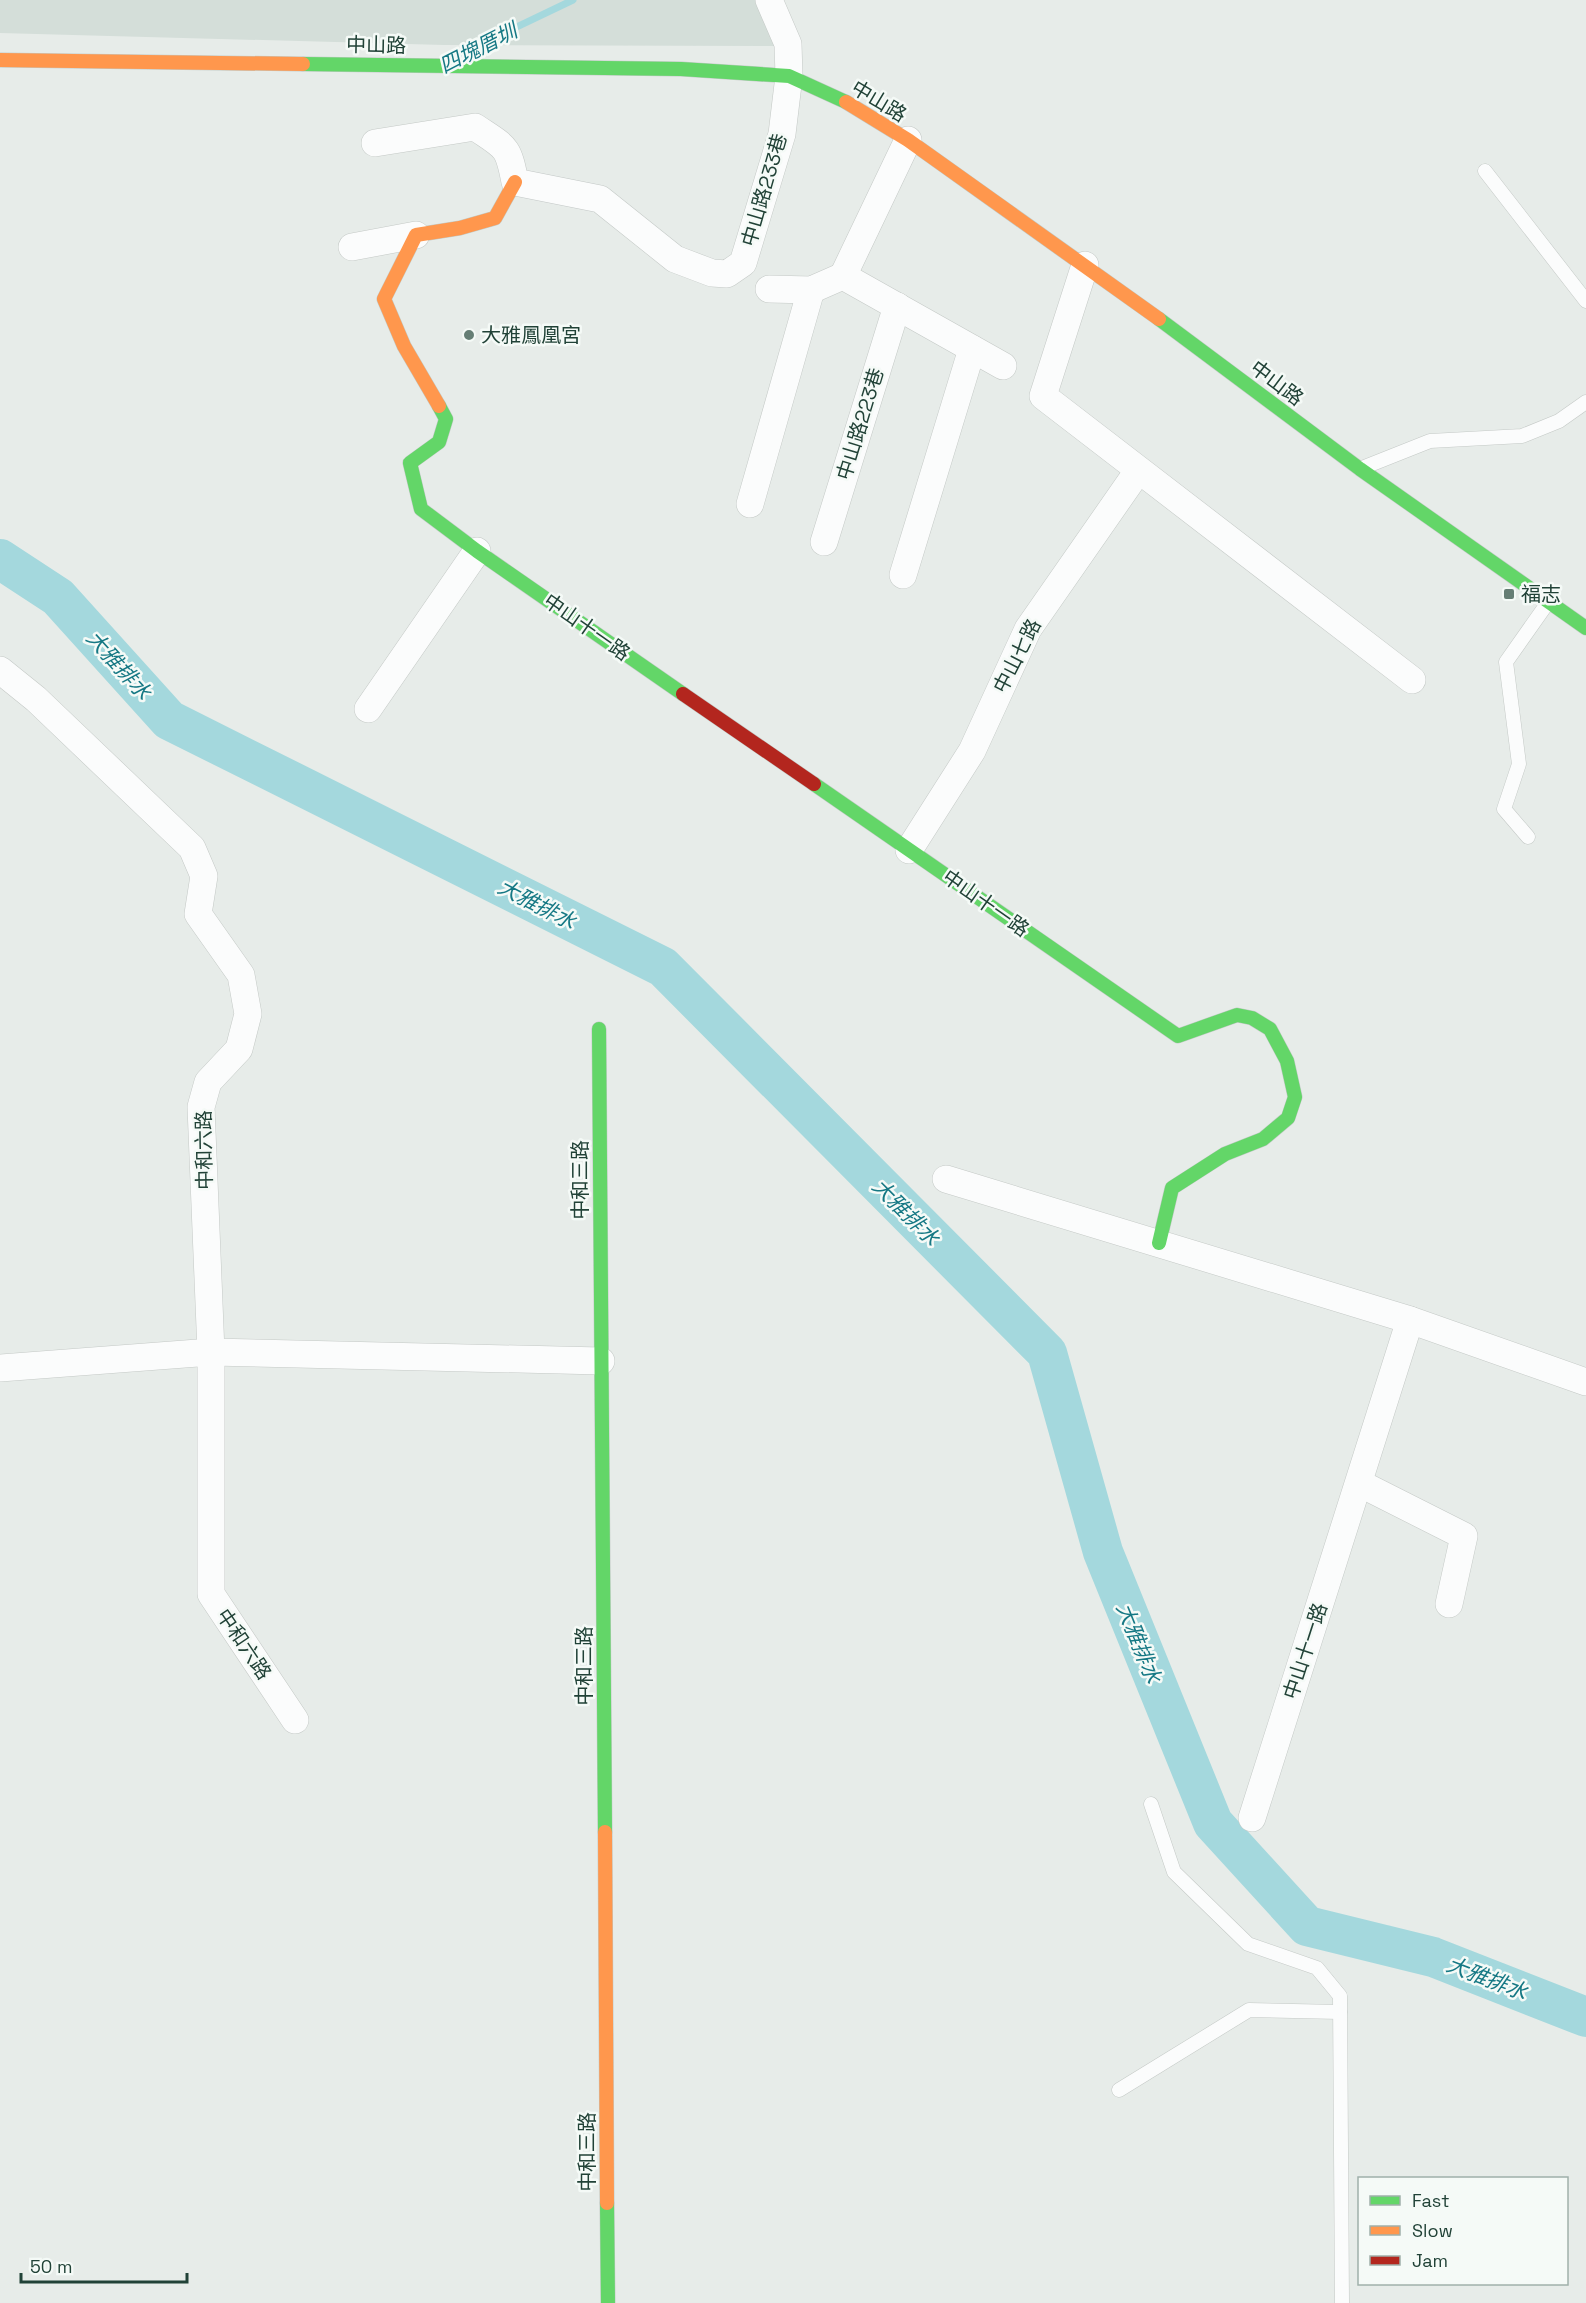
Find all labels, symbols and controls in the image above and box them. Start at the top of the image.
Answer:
water label: 四塊厝圳 [434,16,524,79]
street label: 中山路 [346,31,406,59]
street label: 中山路 [847,74,911,128]
street label: 中山路233巷 [735,131,793,249]
place label: 大雅鳳凰宮 [481,322,581,348]
marker: 大雅鳳凰宮 [462,328,476,342]
street label: 中山路 [1245,355,1309,411]
street label: 中山路223巷 [831,365,889,483]
place label: 福志 [1521,581,1561,607]
marker: 福志 [1502,587,1516,601]
street label: 中山十一路 [539,588,635,666]
street label: 中山七路 [987,614,1047,698]
water label: 大雅排水 [81,625,158,706]
street label: 中山十一路 [938,864,1034,942]
water label: 大雅排水 [493,873,581,936]
street label: 中和六路 [190,1110,218,1190]
street label: 中和三路 [567,1140,593,1220]
water label: 大雅排水 [867,1173,946,1252]
water label: 大雅排水 [1111,1599,1168,1688]
street label: 中山十一路 [1277,1599,1333,1703]
street label: 中和六路 [211,1604,277,1684]
street label: 中和三路 [571,1626,597,1706]
water label: 大雅排水 [1443,1950,1532,2006]
street label: 中和三路 [574,2112,600,2192]
legend [1358,2177,1568,2285]
text: Fast [1412,2189,1449,2212]
text: Slow [1412,2219,1453,2242]
scale bar [21,2246,188,2284]
text: Jam [1412,2249,1448,2272]
text: 50 m [30,2255,72,2278]

